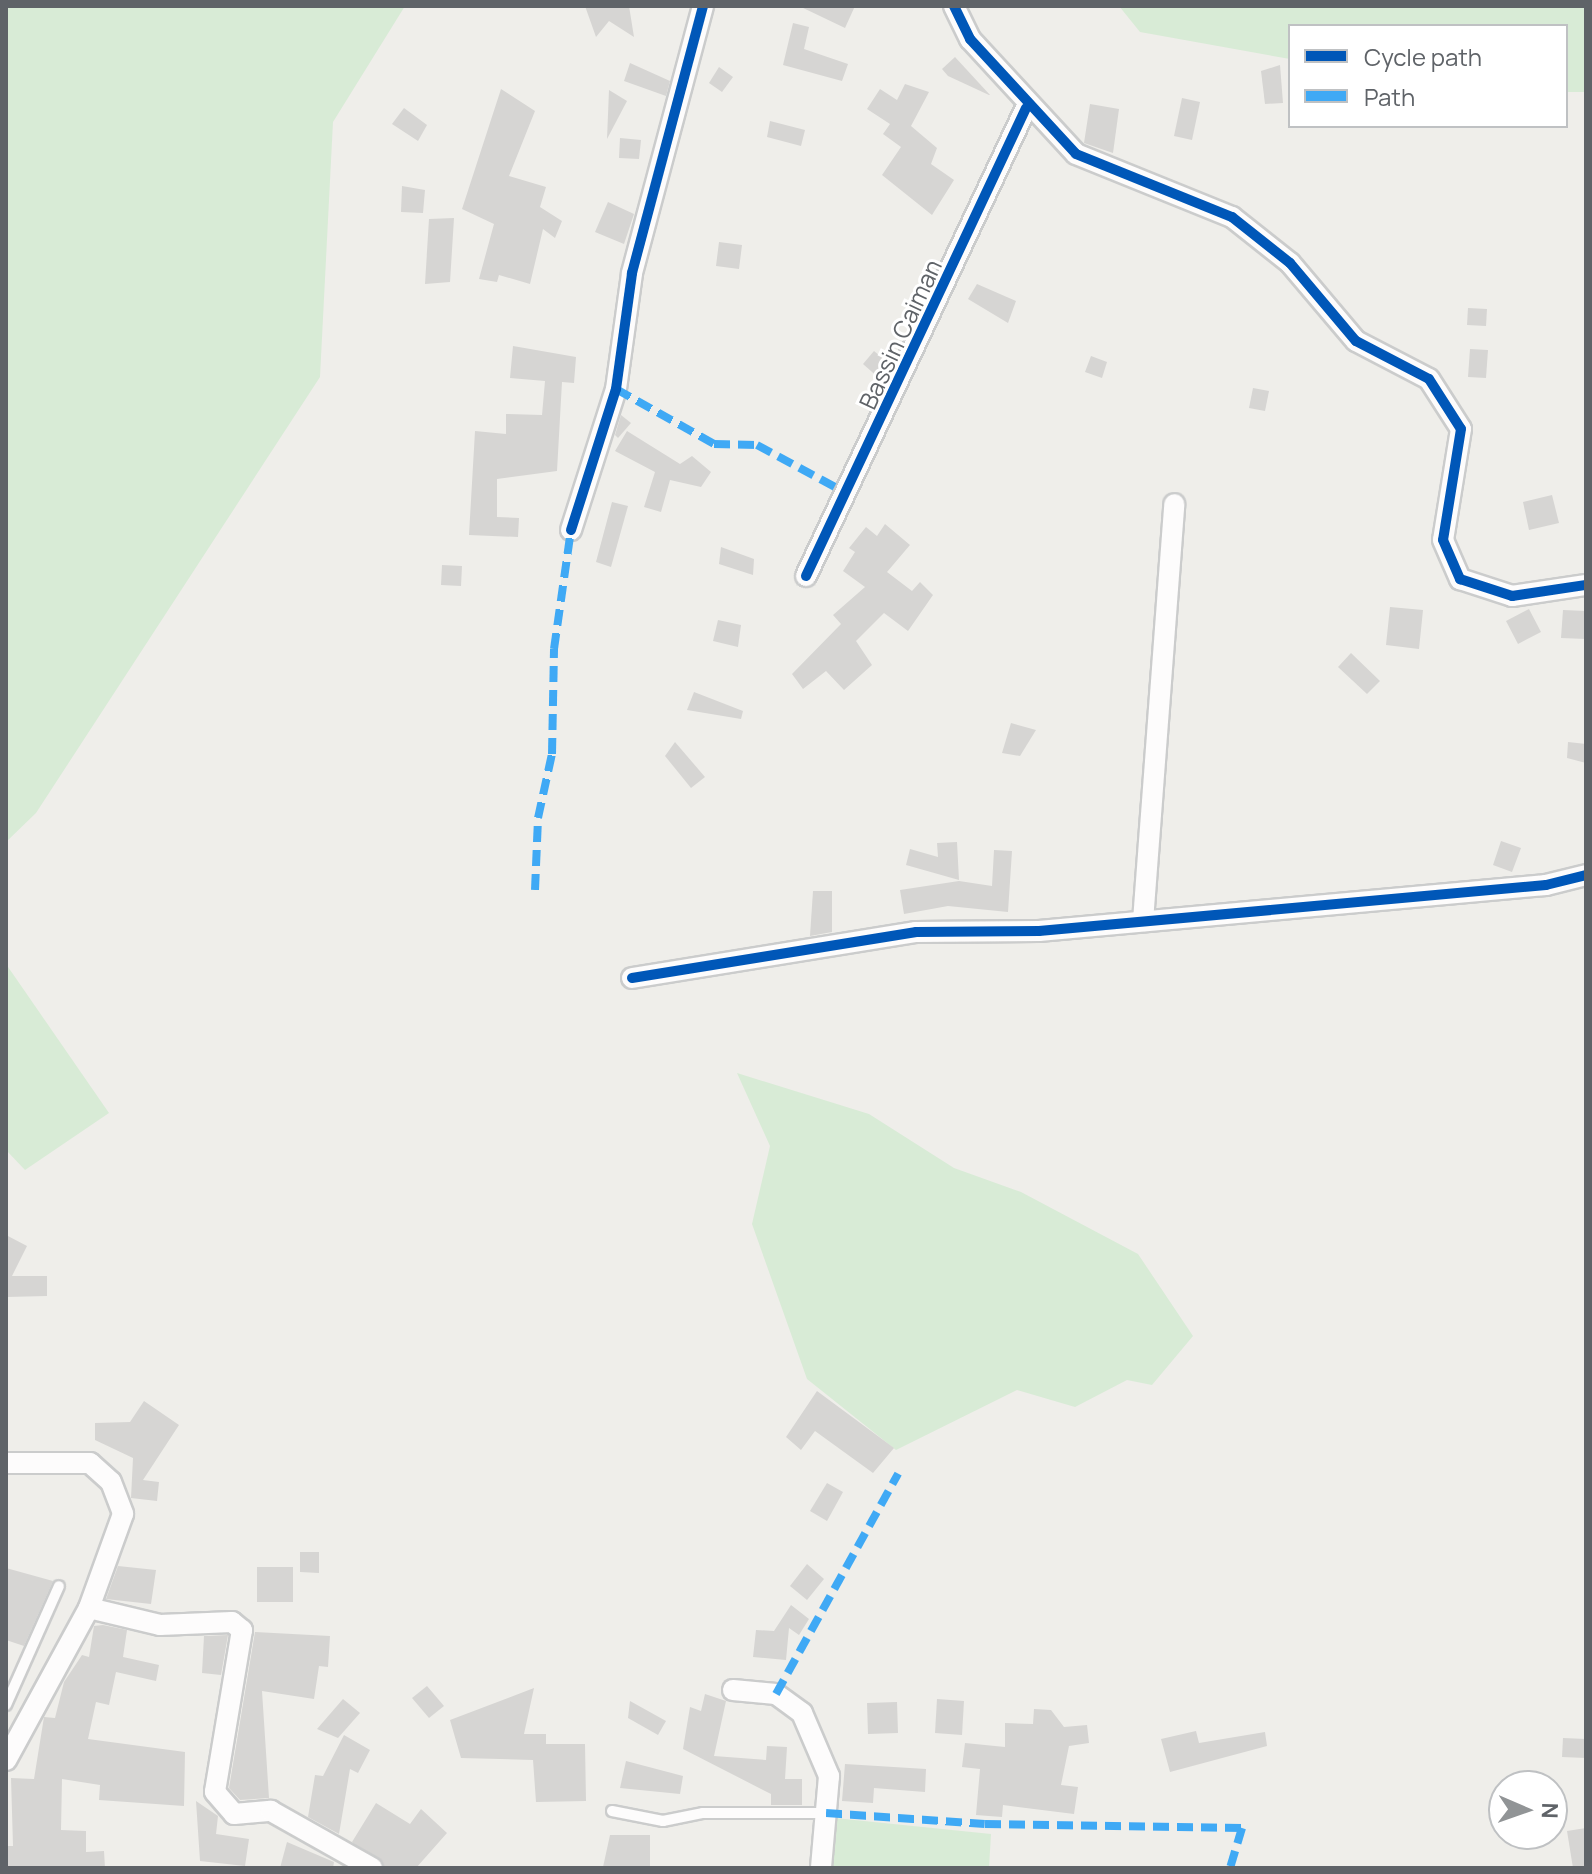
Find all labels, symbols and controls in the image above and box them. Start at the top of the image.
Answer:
legend [1288,24,1568,128]
text: Cycle path [1364,40,1482,73]
text: Path [1364,80,1415,113]
street label: Bassin Caiman [853,255,947,413]
north arrow [1488,1770,1568,1850]
text: N [1535,1802,1565,1819]

